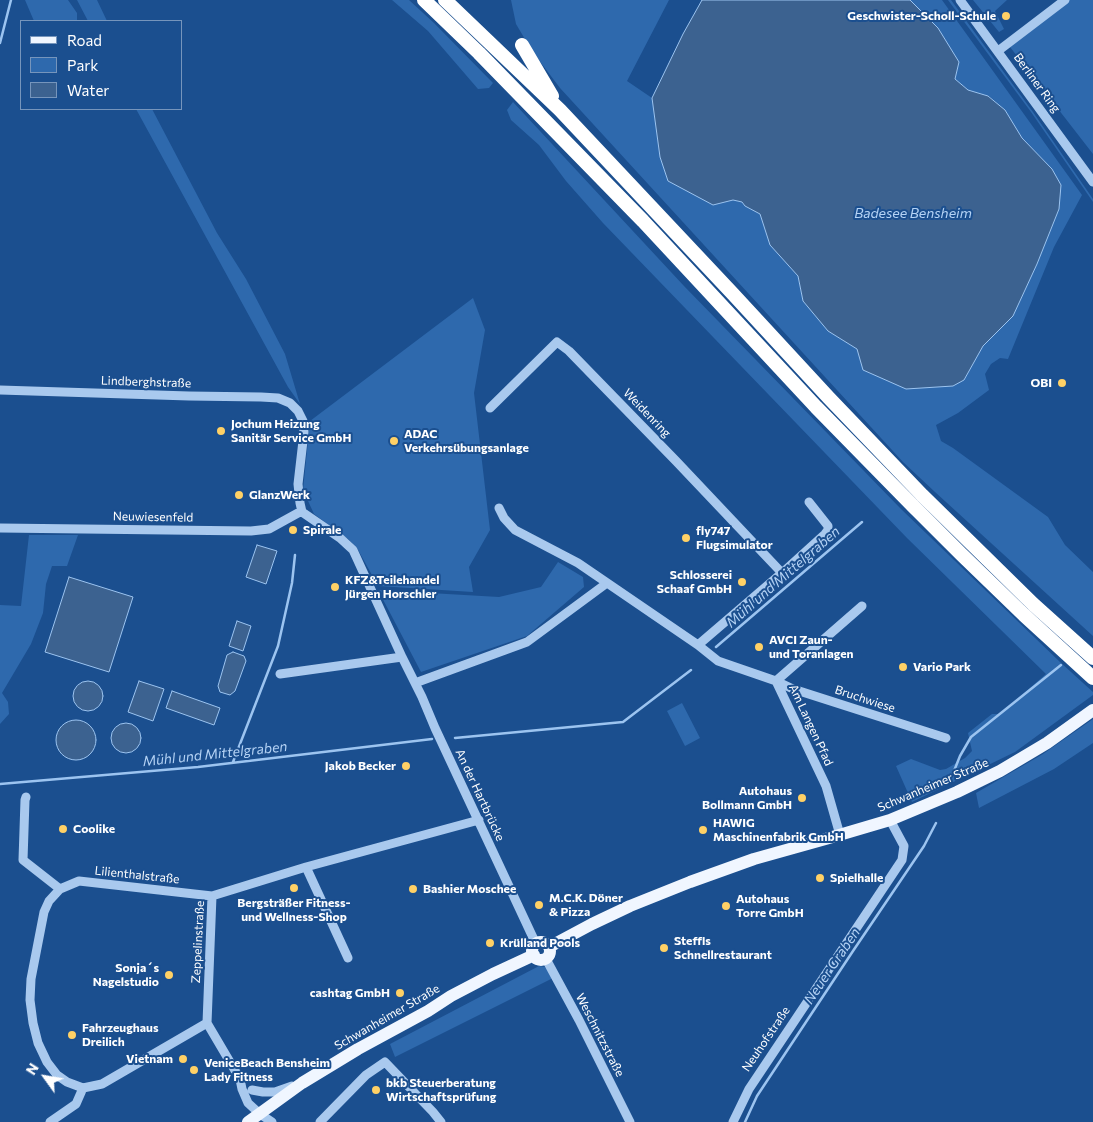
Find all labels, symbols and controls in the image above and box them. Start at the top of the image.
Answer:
place label: Geschwister-Scholl-Schule [847,9,996,23]
marker: Geschwister-Scholl-Schule [1000,10,1012,22]
legend [20,20,182,110]
text: Road [67,31,102,49]
street label: Berliner Ring [1011,51,1063,115]
text: Park [67,56,98,74]
text: Water [67,81,109,99]
water label: Badesee Bensheim [854,205,972,221]
street label: Lindberghstraße [101,373,191,391]
place label: OBI [1031,376,1052,390]
marker: OBI [1056,377,1068,389]
street label: Weidenring [620,386,674,440]
place label: Jochum Heizung Sanitär Service GmbH [231,417,351,445]
marker: Jochum Heizung Sanitär Service GmbH [215,425,227,437]
place label: ADAC Verkehrsübungsanlage [404,427,529,455]
marker: ADAC Verkehrsübungsanlage [388,435,400,447]
place label: GlanzWerk [249,488,310,502]
marker: GlanzWerk [233,489,245,501]
street label: Neuwiesenfeld [113,509,193,525]
place label: Spirale [303,523,341,537]
water label: Mühl und Mittelgraben [723,523,843,631]
marker: Spirale [287,524,299,536]
place label: fly747 Flugsimulator [696,524,773,552]
marker: fly747 Flugsimulator [680,532,692,544]
place label: Schlosserei Schaaf GmbH [657,568,732,596]
place label: KFZ&Teilehandel Jürgen Horschler [345,573,439,601]
marker: Schlosserei Schaaf GmbH [736,576,748,588]
marker: KFZ&Teilehandel Jürgen Horschler [329,581,341,593]
place label: AVCI Zaun- und Toranlagen [769,633,854,661]
marker: AVCI Zaun- und Toranlagen [753,641,765,653]
place label: Vario Park [913,660,971,674]
marker: Vario Park [897,661,909,673]
street label: Am Langen Pfad [786,682,836,768]
street label: Bruchwiese [833,682,897,716]
water label: Mühl und Mittelgraben [142,738,288,770]
street label: An der Hartbrücke [452,747,508,843]
street label: Schwanheimer Straße [875,755,991,815]
place label: Jakob Becker [325,759,396,773]
marker: Jakob Becker [400,760,412,772]
place label: Autohaus Bollmann GmbH [702,784,792,812]
marker: Autohaus Bollmann GmbH [796,792,808,804]
place label: HAWIG Maschinenfabrik GmbH [713,816,844,844]
place label: Coolike [73,822,115,836]
marker: Coolike [57,823,69,835]
marker: HAWIG Maschinenfabrik GmbH [697,824,709,836]
street label: Lilienthalstraße [94,863,180,887]
place label: Spielhalle [830,871,883,885]
marker: Spielhalle [814,872,826,884]
marker: Bergsträßer Fitness- und Wellness-Shop [288,882,300,894]
place label: Bashier Moschee [423,882,516,896]
marker: Bashier Moschee [407,883,419,895]
place label: M.C.K. Döner & Pizza [549,891,623,919]
place label: Autohaus Torre GmbH [736,892,804,920]
place label: Bergsträßer Fitness- und Wellness-Shop [237,896,351,924]
marker: M.C.K. Döner & Pizza [533,899,545,911]
street label: Zeppelinstraße [189,900,207,984]
marker: Autohaus Torre GmbH [720,900,732,912]
water label: Neuer Graben [800,925,864,1007]
place label: Steffis Schnellrestaurant [674,934,772,962]
place label: Krülland Pools [500,936,580,950]
marker: Krülland Pools [484,937,496,949]
marker: Steffis Schnellrestaurant [658,942,670,954]
place label: Sonja´s Nagelstudio [93,961,159,989]
marker: Sonja´s Nagelstudio [163,969,175,981]
street label: Schwanheimer Straße [332,981,442,1053]
place label: cashtag GmbH [310,986,390,1000]
marker: cashtag GmbH [394,987,406,999]
street label: Weschnitzstraße [573,991,627,1079]
street label: Neuhofstraße [739,1004,793,1074]
place label: Fahrzeughaus Dreilich [82,1021,159,1049]
marker: Fahrzeughaus Dreilich [66,1029,78,1041]
north arrow [20,1052,70,1102]
place label: Vietnam [126,1052,173,1066]
marker: Vietnam [177,1053,189,1065]
place label: VeniceBeach Bensheim Lady Fitness [204,1056,330,1084]
text: N [22,1060,42,1078]
marker: VeniceBeach Bensheim Lady Fitness [188,1064,200,1076]
place label: bkb Steuerberatung Wirtschaftsprüfung [386,1076,496,1104]
marker: bkb Steuerberatung Wirtschaftsprüfung [370,1084,382,1096]

